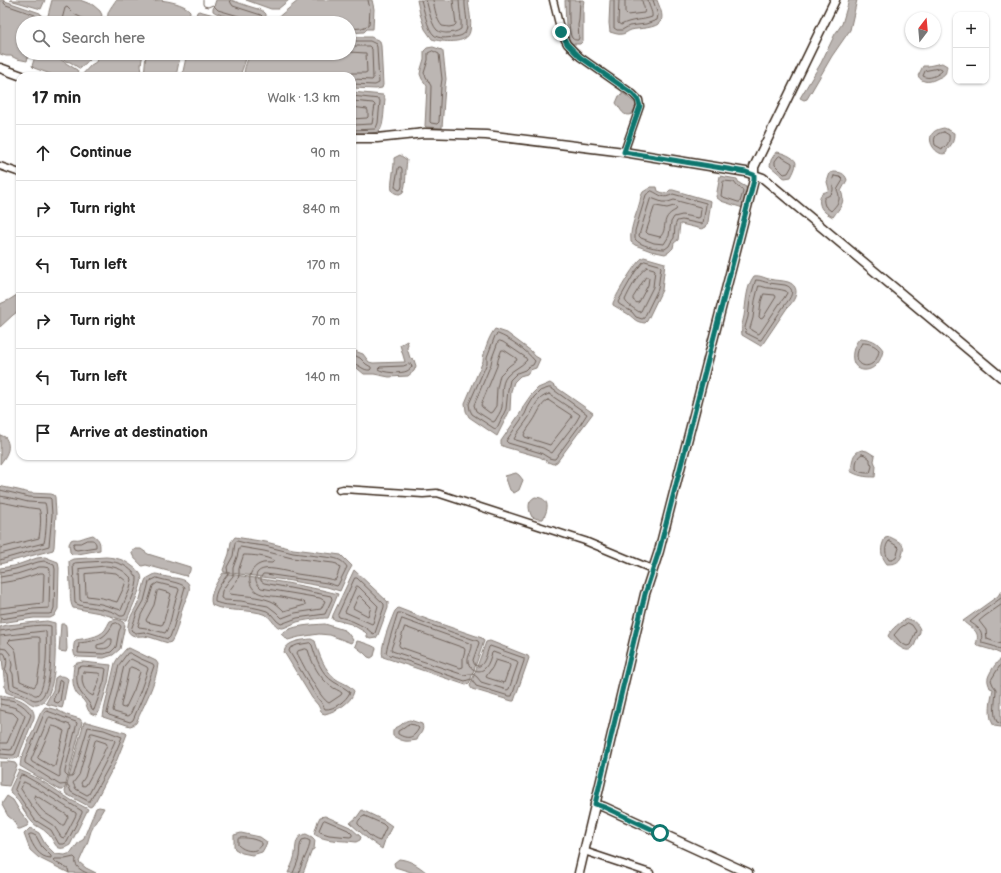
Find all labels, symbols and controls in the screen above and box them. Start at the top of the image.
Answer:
north arrow [905,12,941,48]
map controls [953,12,989,84]
button: + [953,12,989,48]
search box [16,16,356,60]
route end [552,23,570,41]
icon: search [30,27,52,49]
text: Search here [62,29,145,48]
button: − [953,48,989,84]
text: 17 min [32,88,81,108]
text: Walk · 1.3 km [268,90,340,106]
icon: ahead [32,142,54,164]
text: Continue [70,143,132,162]
text: 90 m [311,145,340,161]
icon: right [32,198,54,220]
text: Turn right [70,199,135,218]
text: 840 m [303,201,340,217]
icon: left [32,254,54,276]
text: Turn left [70,255,127,274]
text: 170 m [307,257,340,273]
icon: right [32,310,54,332]
text: Turn right [70,311,135,330]
text: 70 m [312,313,340,329]
icon: left [32,366,54,388]
text: Turn left [70,367,127,386]
text: 140 m [305,369,340,385]
icon: arrive [32,422,54,444]
text: Arrive at destination [70,423,208,442]
route start [651,824,669,842]

